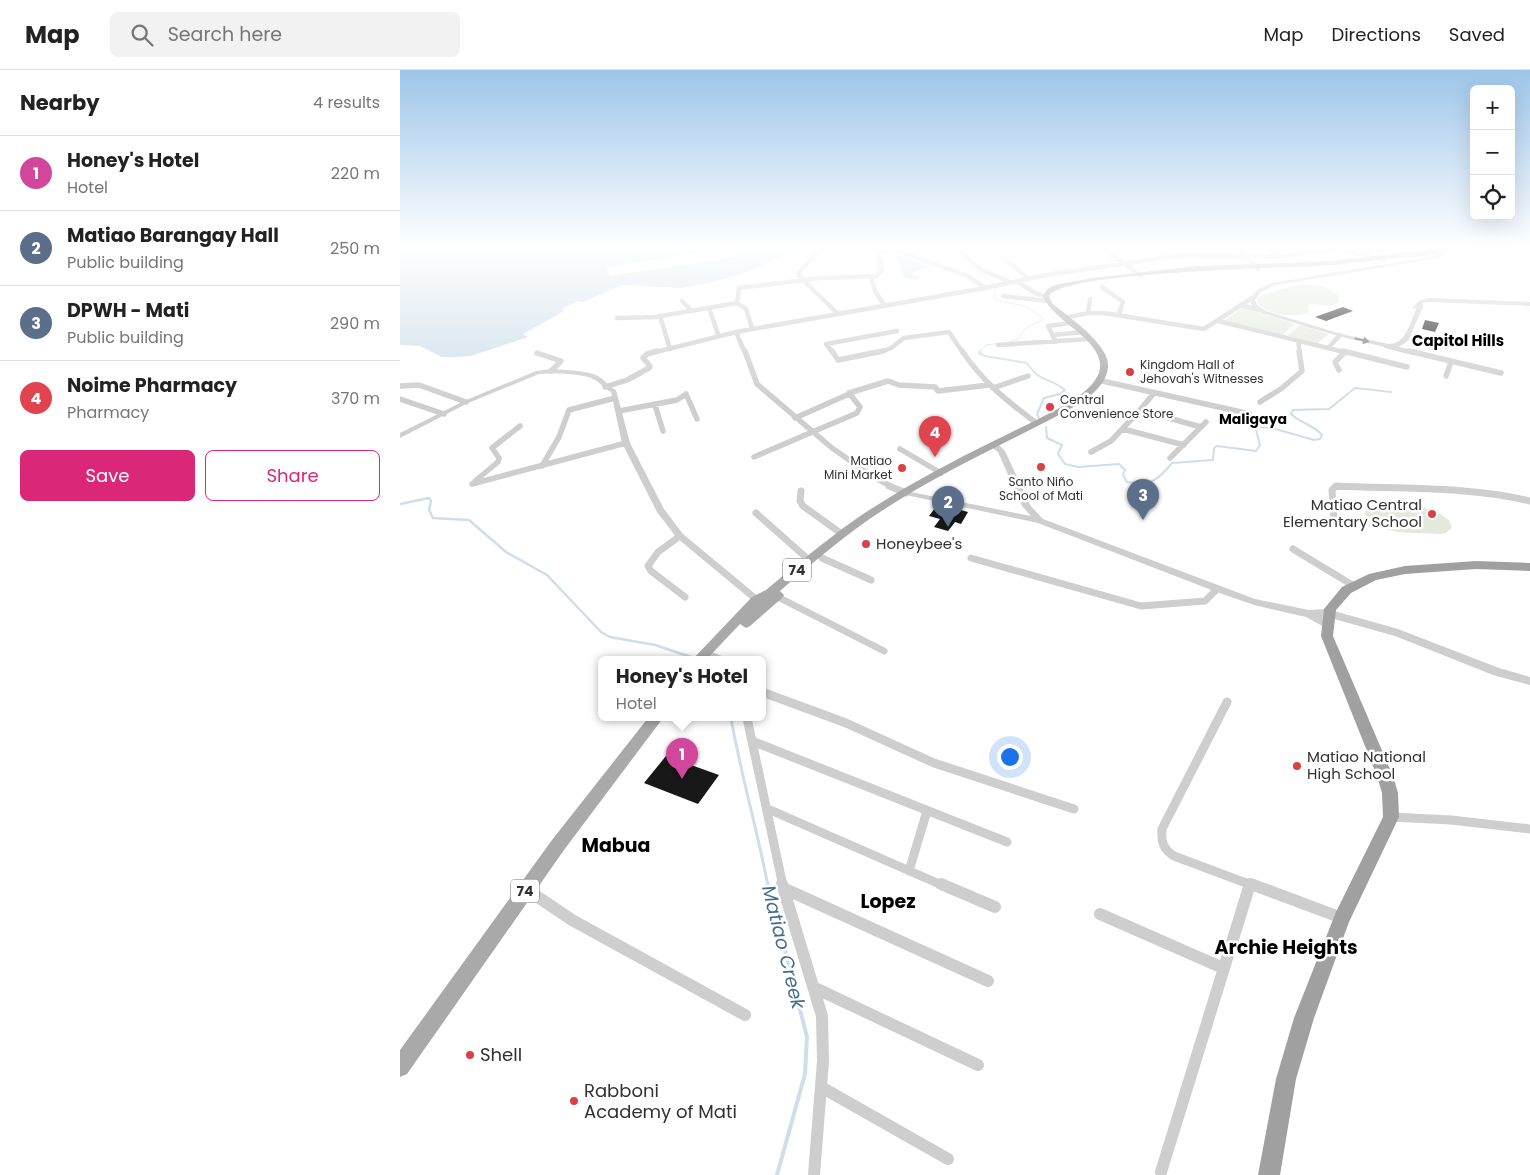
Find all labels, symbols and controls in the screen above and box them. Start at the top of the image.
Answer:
search box [110,12,460,57]
text: Map [25,18,80,51]
icon: search [128,21,156,49]
text: Search here [168,21,282,48]
text: Map [1264,22,1303,47]
text: Directions [1331,22,1421,47]
text: Saved [1449,22,1505,47]
map controls [1470,85,1515,220]
button: + [1470,85,1515,130]
text: Nearby [20,88,100,117]
text: 4 results [313,91,380,114]
button: − [1470,130,1515,175]
text: Honey's Hotel [67,147,199,174]
text: 1 [33,162,39,185]
text: 220 m [331,162,380,185]
button: locate [1470,175,1515,220]
text: Hotel [67,176,108,199]
text: Matiao Barangay Hall [67,222,279,249]
text: 2 [31,237,41,260]
text: 250 m [330,237,380,260]
text: Public building [67,251,184,274]
text: DPWH - Mati [67,297,189,324]
text: 3 [31,312,41,335]
text: 290 m [330,312,380,335]
text: Public building [67,326,184,349]
district label: Capitol Hills [1412,330,1504,351]
one-way arrow [1354,336,1369,344]
place label: Kingdom Hall of Jehovah's Witnesses [1140,356,1263,387]
marker: Kingdom Hall of Jehovah's Witnesses [1124,366,1136,378]
text: Noime Pharmacy [67,372,237,399]
text: 4 [31,387,41,410]
text: 370 m [331,387,380,410]
place label: Central Convenience Store [1060,391,1174,422]
text: Pharmacy [67,401,149,424]
marker: Central Convenience Store [1044,401,1056,413]
district label: Maligaya [1219,409,1287,429]
pin: 4 [919,416,951,457]
button: Save [20,450,195,501]
button: Share [205,450,380,501]
place label: Matiao Mini Market [824,452,892,483]
marker: Santo Niño School of Mati [1035,461,1047,473]
marker: Matiao Mini Market [896,462,908,474]
place label: Santo Niño School of Mati [999,473,1083,504]
pin: 3 [1127,479,1159,520]
pin: 2 [932,486,964,527]
place label: Matiao Central Elementary School [1283,494,1422,532]
marker: Matiao Central Elementary School [1426,508,1438,520]
place label: Honeybee's [876,533,962,554]
marker: Honeybee's [860,538,872,550]
road number: 74 [783,558,811,582]
popup [598,656,766,721]
text: Honey's Hotel [616,663,748,690]
text: Hotel [616,692,657,715]
pin: 1 [666,738,698,779]
your location [997,744,1023,770]
place label: Matiao National High School [1307,746,1426,784]
marker: Matiao National High School [1291,760,1303,772]
district label: Mabua [582,832,650,859]
road number: 74 [511,879,539,902]
water label: Matiao Creek [755,882,812,1013]
district label: Lopez [860,888,916,915]
district label: Archie Heights [1215,934,1358,961]
place label: Shell [480,1042,522,1067]
marker: Shell [464,1049,476,1061]
place label: Rabboni Academy of Mati [584,1078,737,1124]
marker: Rabboni Academy of Mati [568,1095,580,1107]

